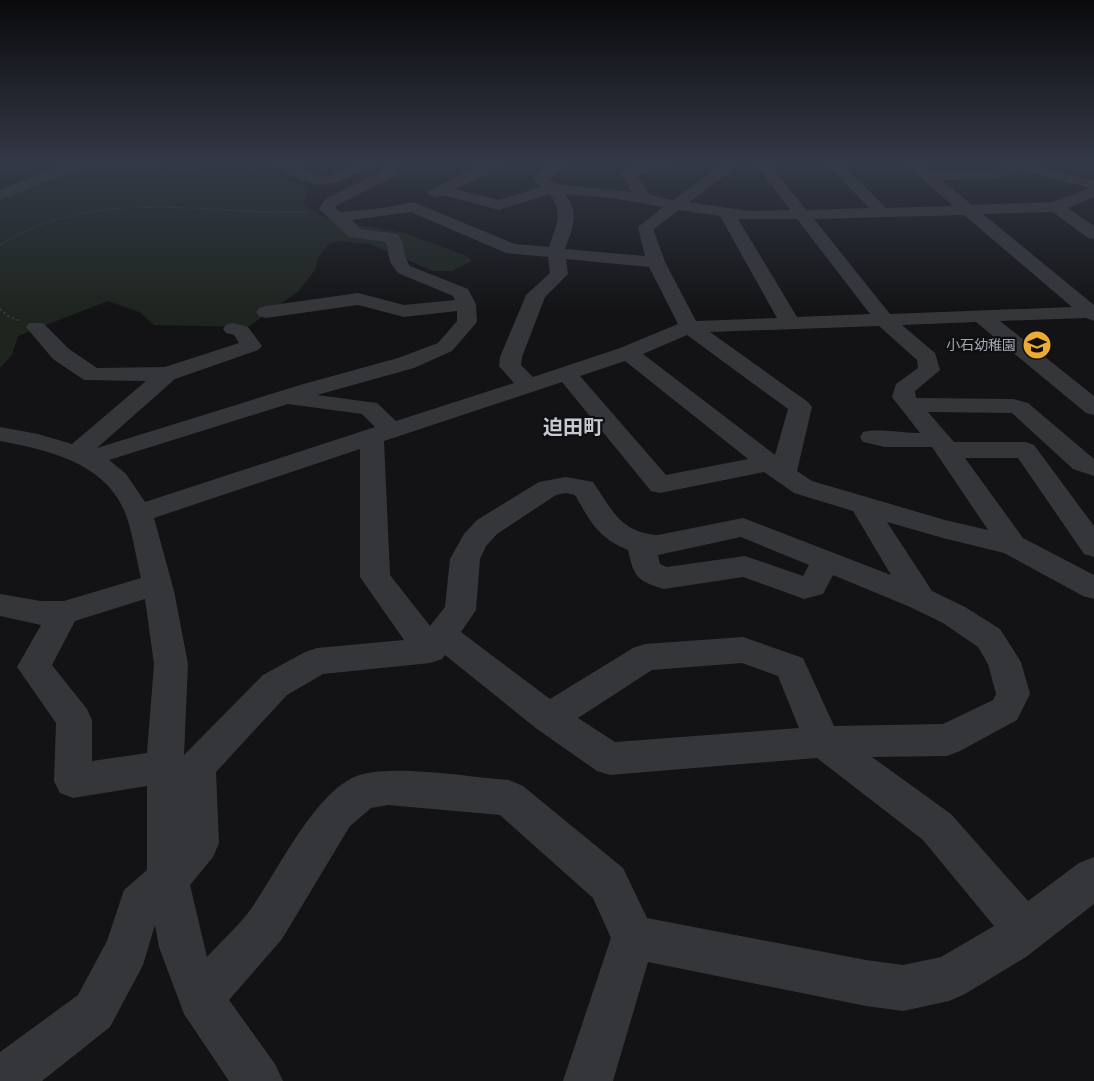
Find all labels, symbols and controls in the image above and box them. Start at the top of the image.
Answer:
school or university icon: 小石幼稚園 [1021,329,1053,361]
place label: 小石幼稚園 [946,337,1016,354]
district label: 迫田町 [543,415,603,440]

